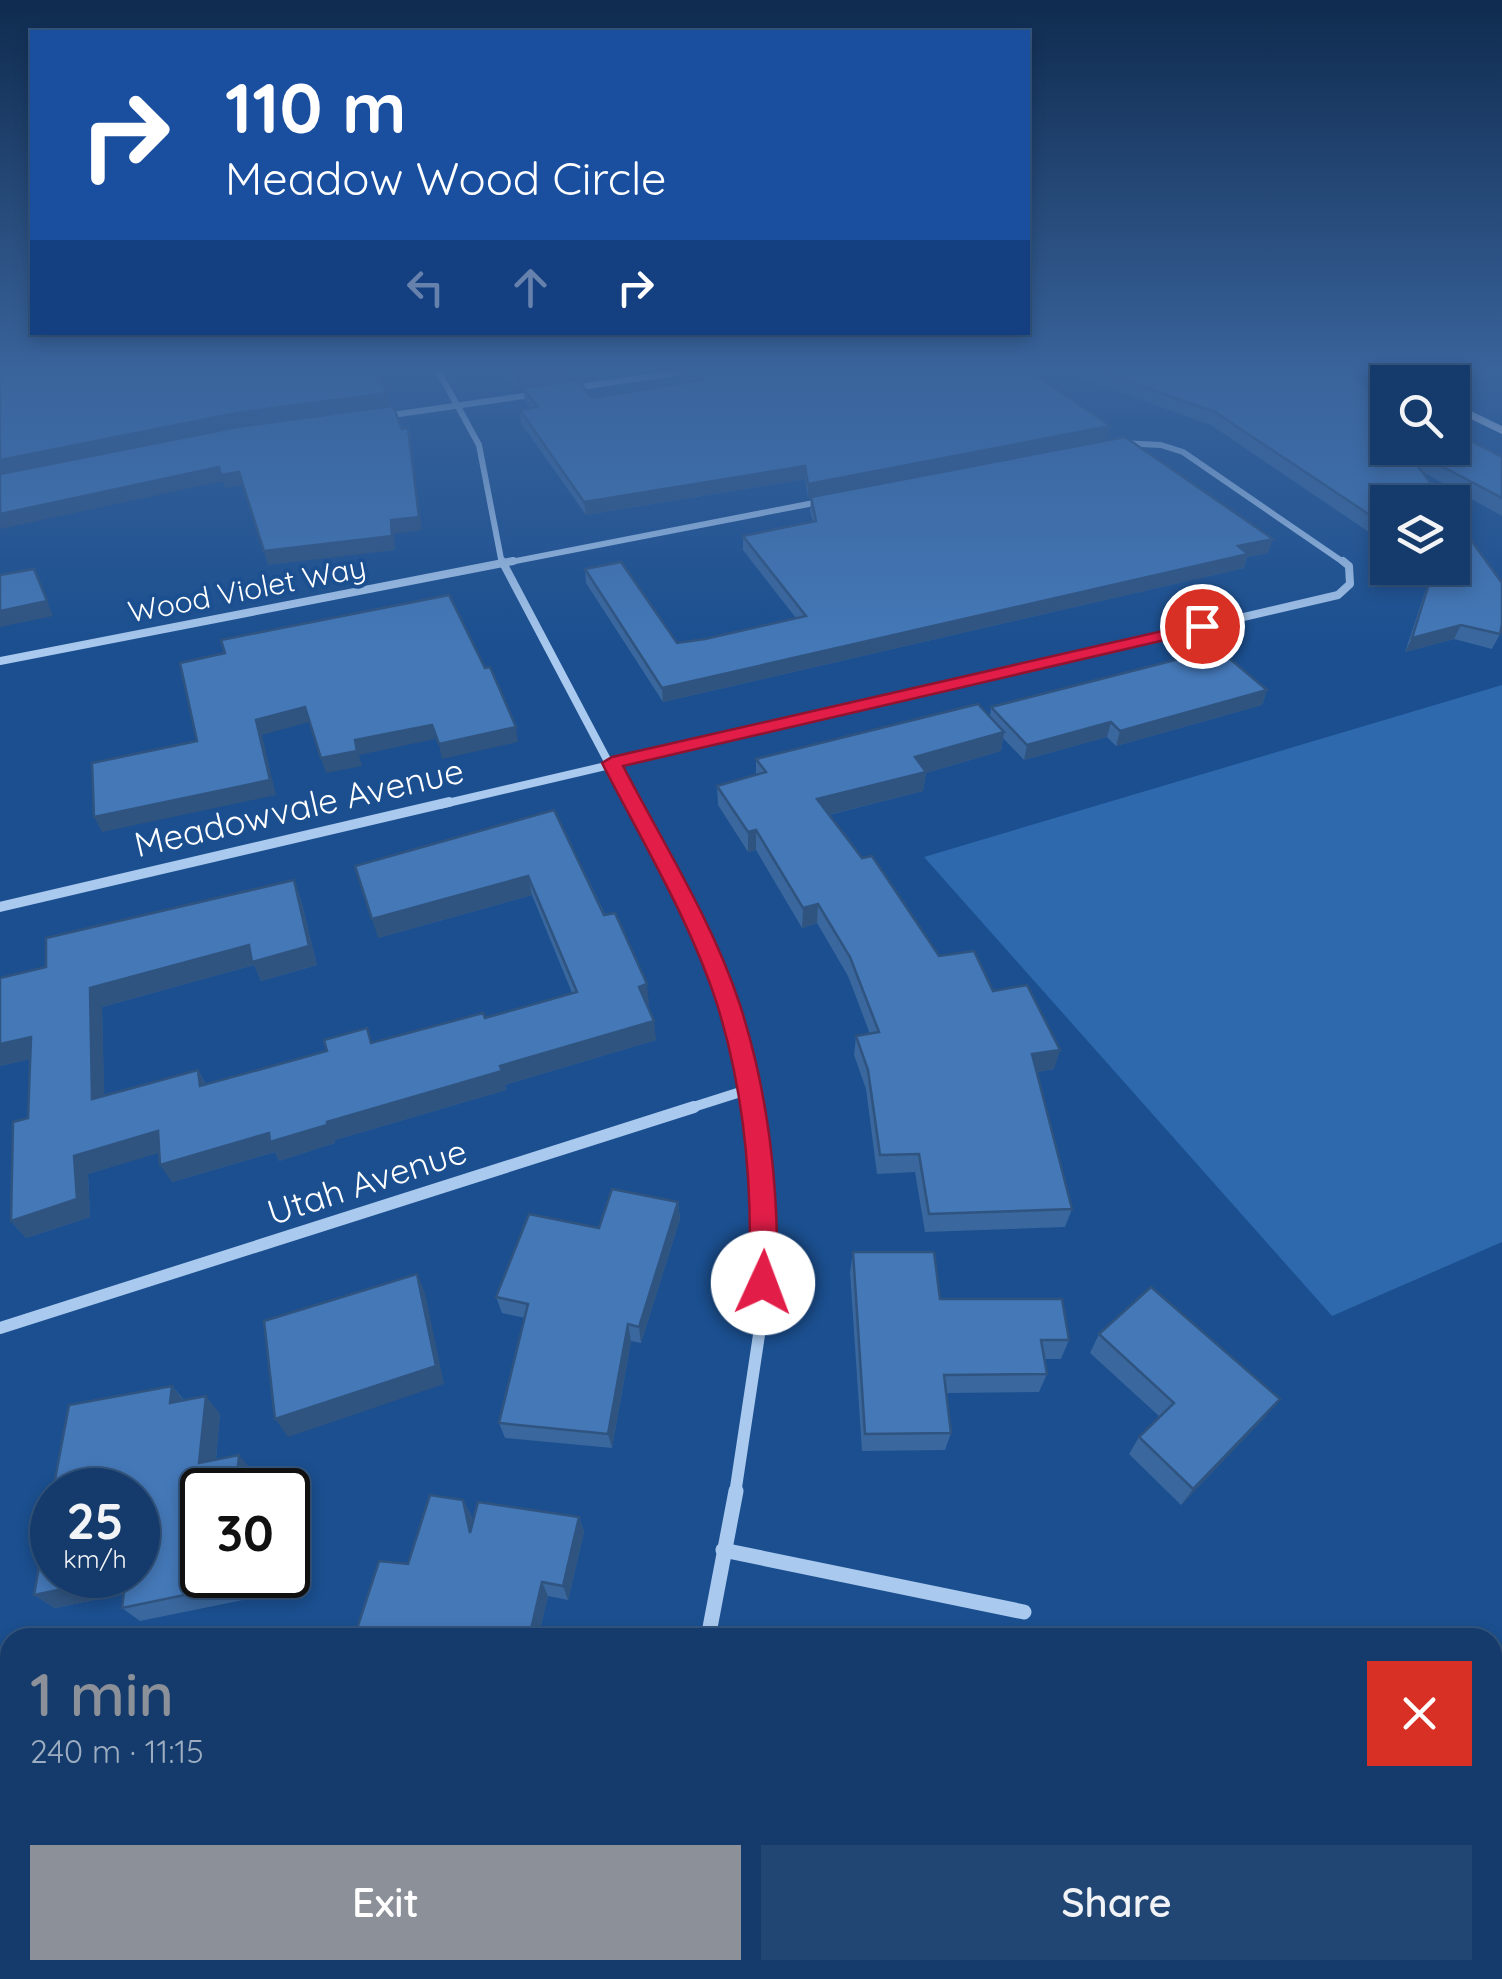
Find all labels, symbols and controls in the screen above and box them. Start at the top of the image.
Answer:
text: 110 m [225,63,407,151]
icon: right [60,70,190,200]
text: Meadow Wood Circle [225,150,666,206]
icon: left [398,260,453,315]
icon: ahead [503,260,558,315]
icon: right [608,260,663,315]
map controls [1370,365,1470,585]
button: search [1370,365,1470,465]
button: layers [1370,485,1470,585]
street label: Wood Violet Way [125,547,369,631]
pin [1160,584,1245,669]
icon: arrive [1175,599,1230,654]
street label: Meadowvale Avenue [130,748,468,866]
street label: Utah Avenue [261,1128,472,1234]
position arrow [711,1231,815,1335]
speed limit sign: 30 [180,1468,310,1598]
text: 25 [66,1489,124,1552]
text: km/h [63,1543,127,1574]
text: 1 min [30,1656,174,1731]
button: close [1367,1661,1472,1766]
text: 240 m · 11:15 [30,1731,204,1771]
button: Exit [30,1845,741,1960]
button: Share [761,1845,1472,1960]

